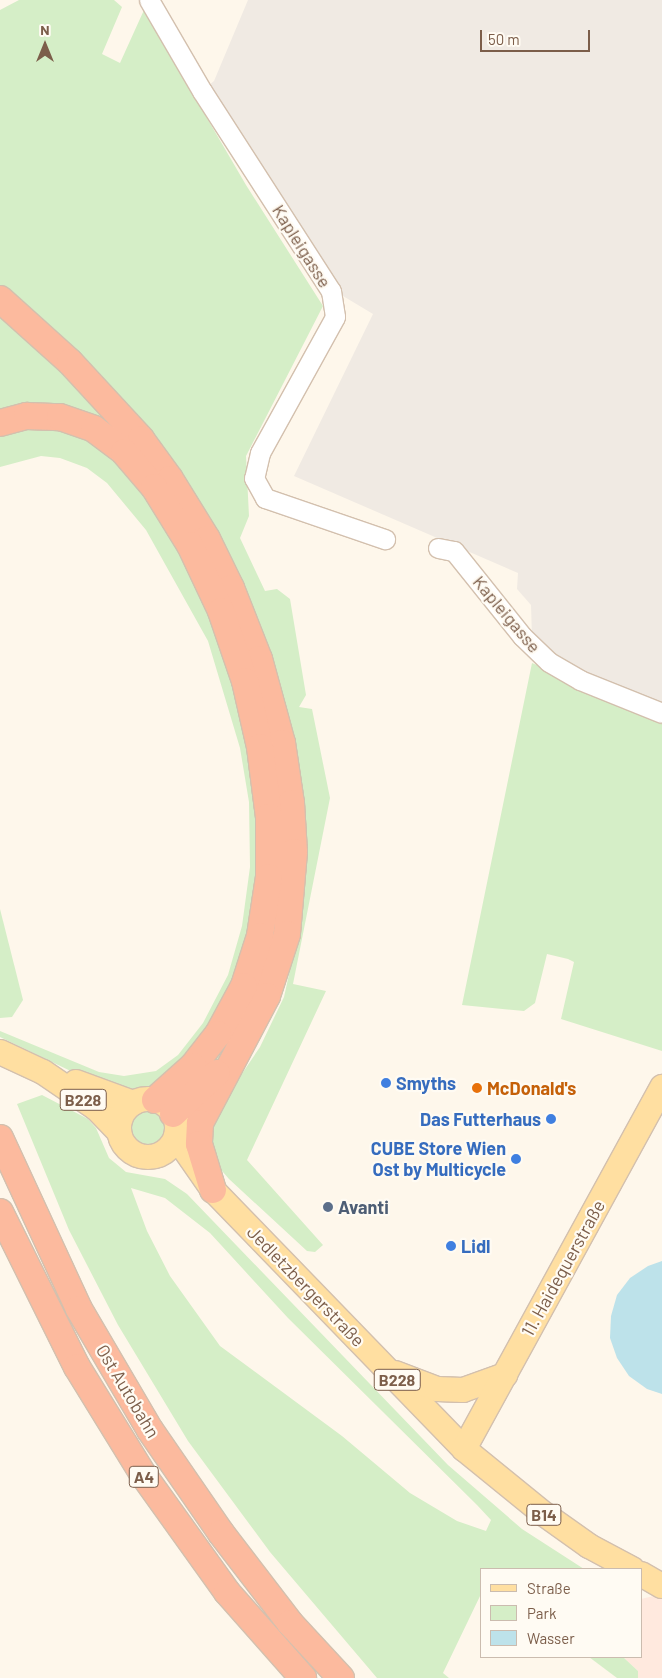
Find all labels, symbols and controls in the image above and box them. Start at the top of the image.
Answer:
north arrow [20,20,70,70]
scale bar [482,20,592,52]
text: N [40,21,50,38]
text: 50 m [488,30,520,48]
street label: Kapleigasse [268,200,336,292]
street label: Kapleigasse [469,571,545,657]
place label: Smyths [396,1072,456,1094]
marker: Smyths [380,1077,392,1089]
place label: McDonald's [487,1077,576,1099]
marker: McDonald's [471,1082,483,1094]
road number: B228 [59,1086,107,1114]
place label: Das Futterhaus [420,1108,541,1130]
marker: Das Futterhaus [545,1113,557,1125]
place label: CUBE Store Wien Ost by Multicycle [371,1138,506,1180]
marker: CUBE Store Wien Ost by Multicycle [510,1153,522,1165]
place label: Avanti [338,1196,389,1218]
street label: 11. Haidequerstraße [517,1196,609,1340]
marker: Avanti [322,1201,334,1213]
street label: Jedletzbergerstraße [243,1221,369,1351]
place label: Lidl [461,1235,490,1257]
marker: Lidl [445,1240,457,1252]
street label: Ost Autobahn [92,1340,164,1442]
road number: B228 [373,1366,421,1394]
road number: A4 [128,1464,160,1490]
road number: B14 [525,1502,563,1528]
legend [480,1568,642,1658]
text: Straße [527,1579,571,1597]
text: Park [527,1604,556,1622]
text: Wasser [527,1629,575,1647]

